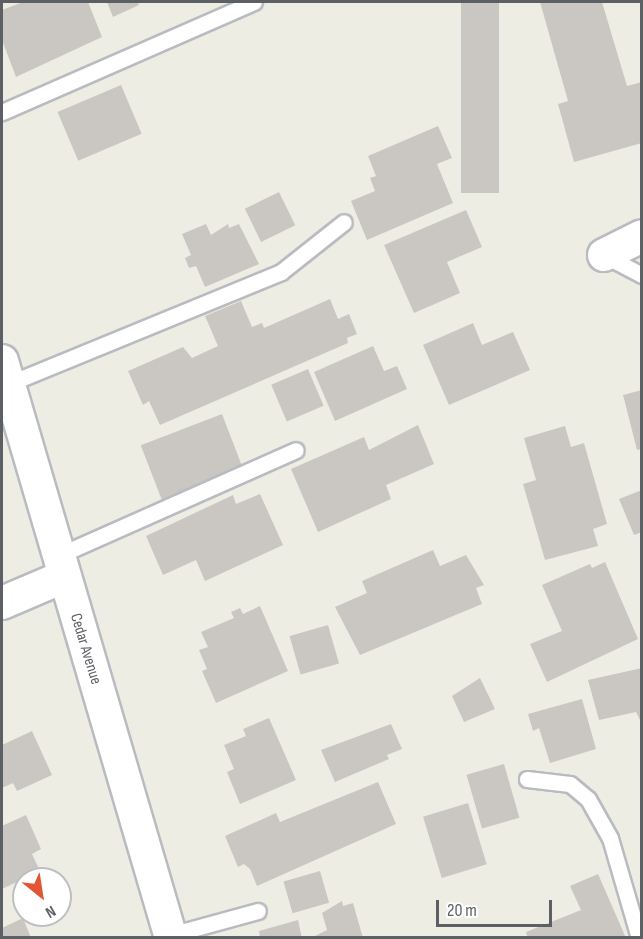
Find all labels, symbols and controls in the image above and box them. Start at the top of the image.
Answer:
street label: Cedar Avenue [65,611,105,687]
north arrow [12,867,72,927]
scale bar [439,888,554,926]
text: 20 m [447,900,477,921]
text: N [42,901,59,922]

